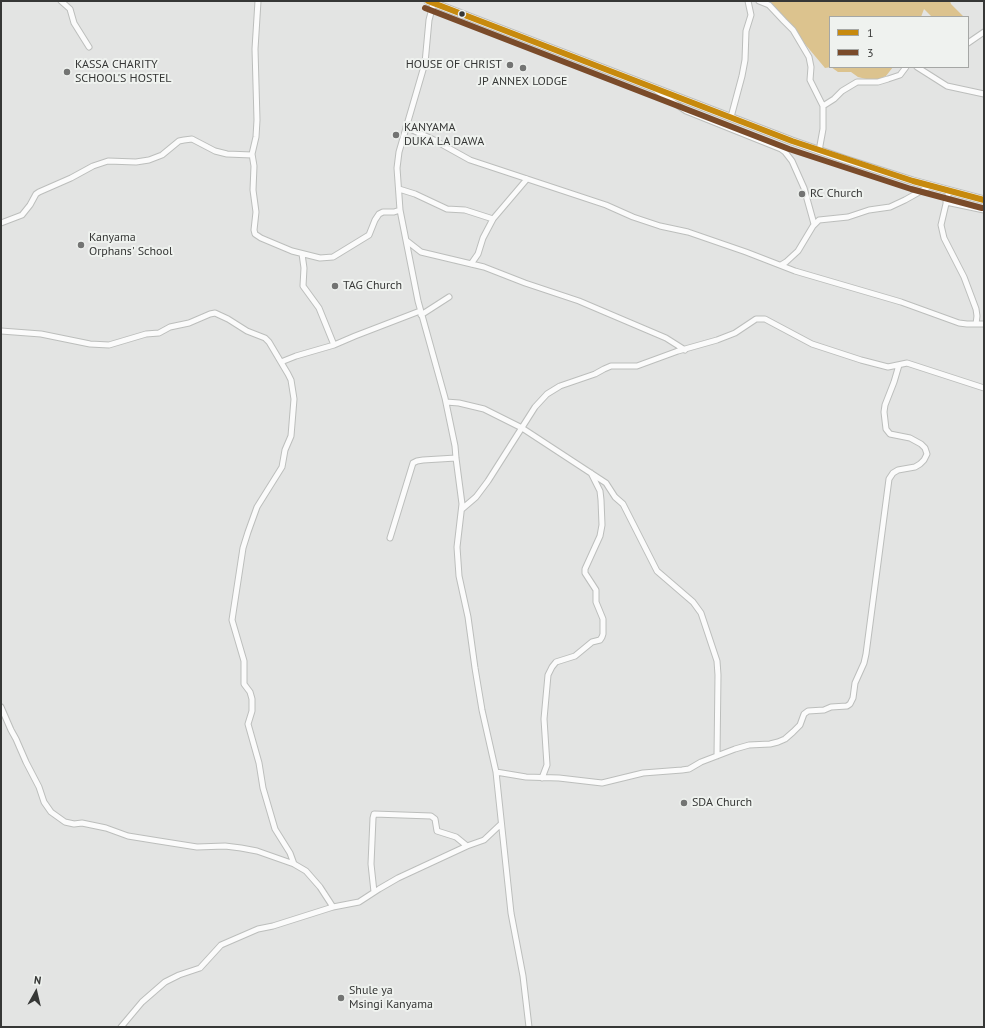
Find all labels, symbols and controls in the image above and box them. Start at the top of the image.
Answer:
unlabelled marker [457,9,467,19]
legend [829,16,969,68]
text: 1 [867,25,874,40]
text: 3 [867,45,874,60]
place label: KASSA CHARITY SCHOOL'S HOSTEL [75,58,172,86]
place label: HOUSE OF CHRIST [406,58,502,72]
marker: HOUSE OF CHRIST [505,60,515,70]
marker: JP ANNEX LODGE [518,63,528,73]
marker: KASSA CHARITY SCHOOL'S HOSTEL [62,67,72,77]
place label: JP ANNEX LODGE [479,75,567,89]
place label: KANYAMA DUKA LA DAWA [404,121,484,149]
marker: KANYAMA DUKA LA DAWA [391,130,401,140]
place label: RC Church [810,187,863,201]
marker: RC Church [797,189,807,199]
place label: Kanyama Orphans' School [89,231,172,259]
marker: Kanyama Orphans' School [76,240,86,250]
place label: TAG Church [343,279,402,293]
marker: TAG Church [330,281,340,291]
place label: SDA Church [692,796,752,810]
marker: SDA Church [679,798,689,808]
north arrow [16,972,56,1012]
text: N [33,973,42,988]
place label: Shule ya Msingi Kanyama [349,984,433,1012]
marker: Shule ya Msingi Kanyama [336,993,346,1003]

